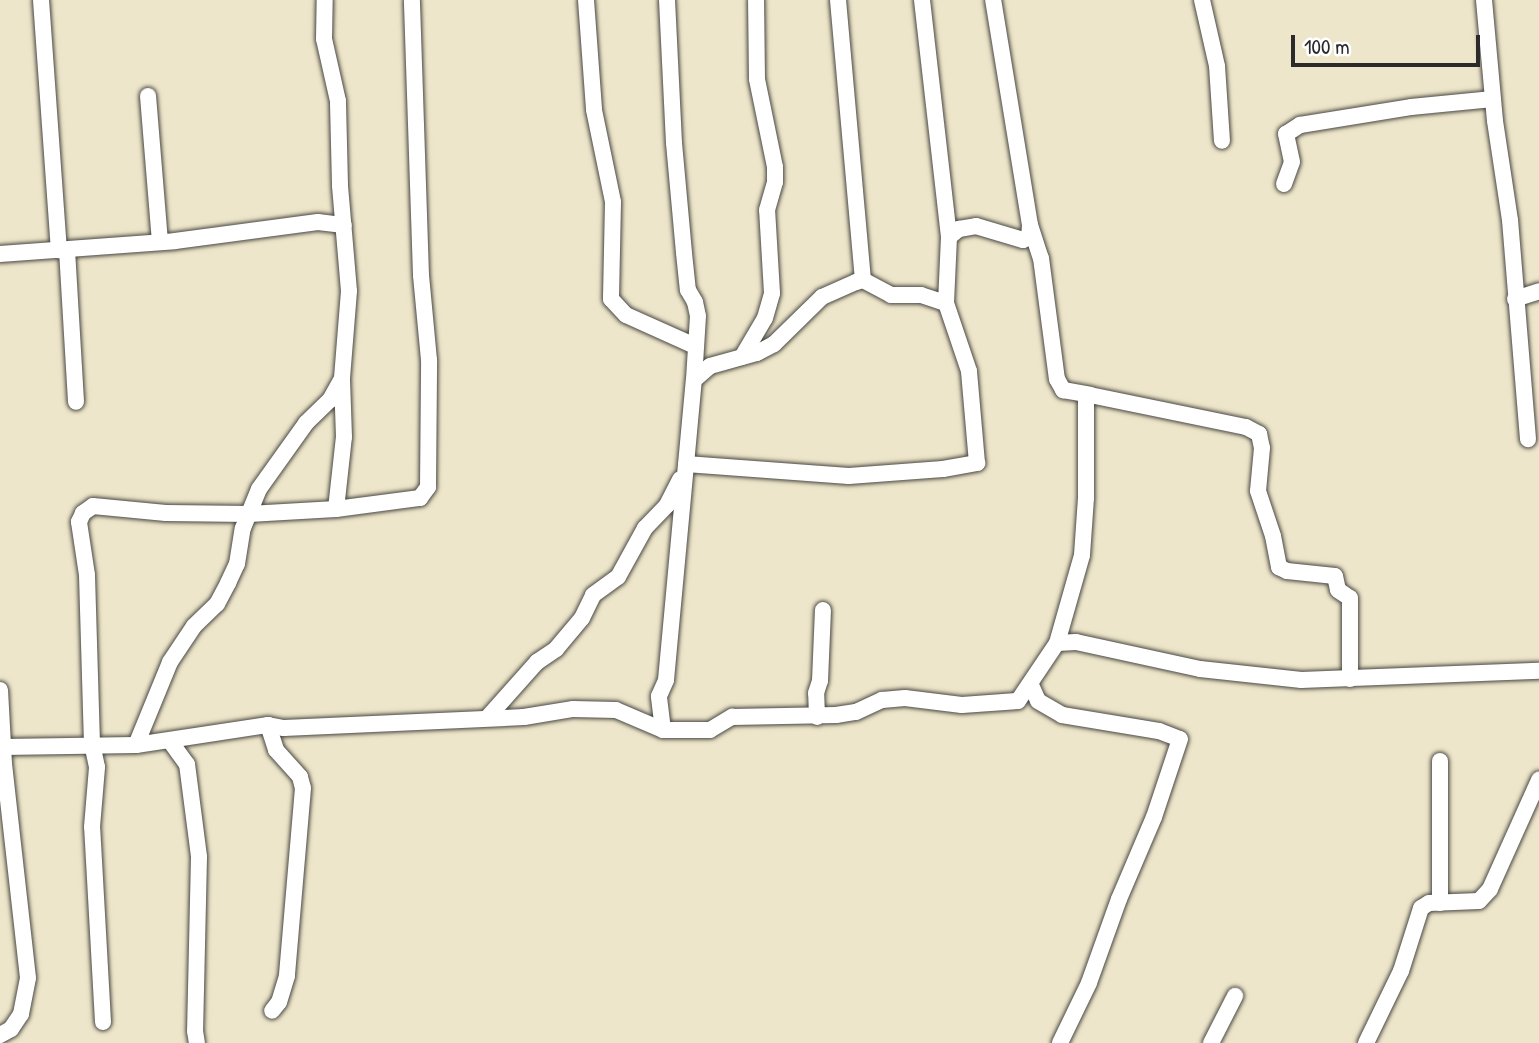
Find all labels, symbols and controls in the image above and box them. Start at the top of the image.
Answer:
scale bar [1294,21,1483,65]
text: 100 m [1304,32,1350,61]

